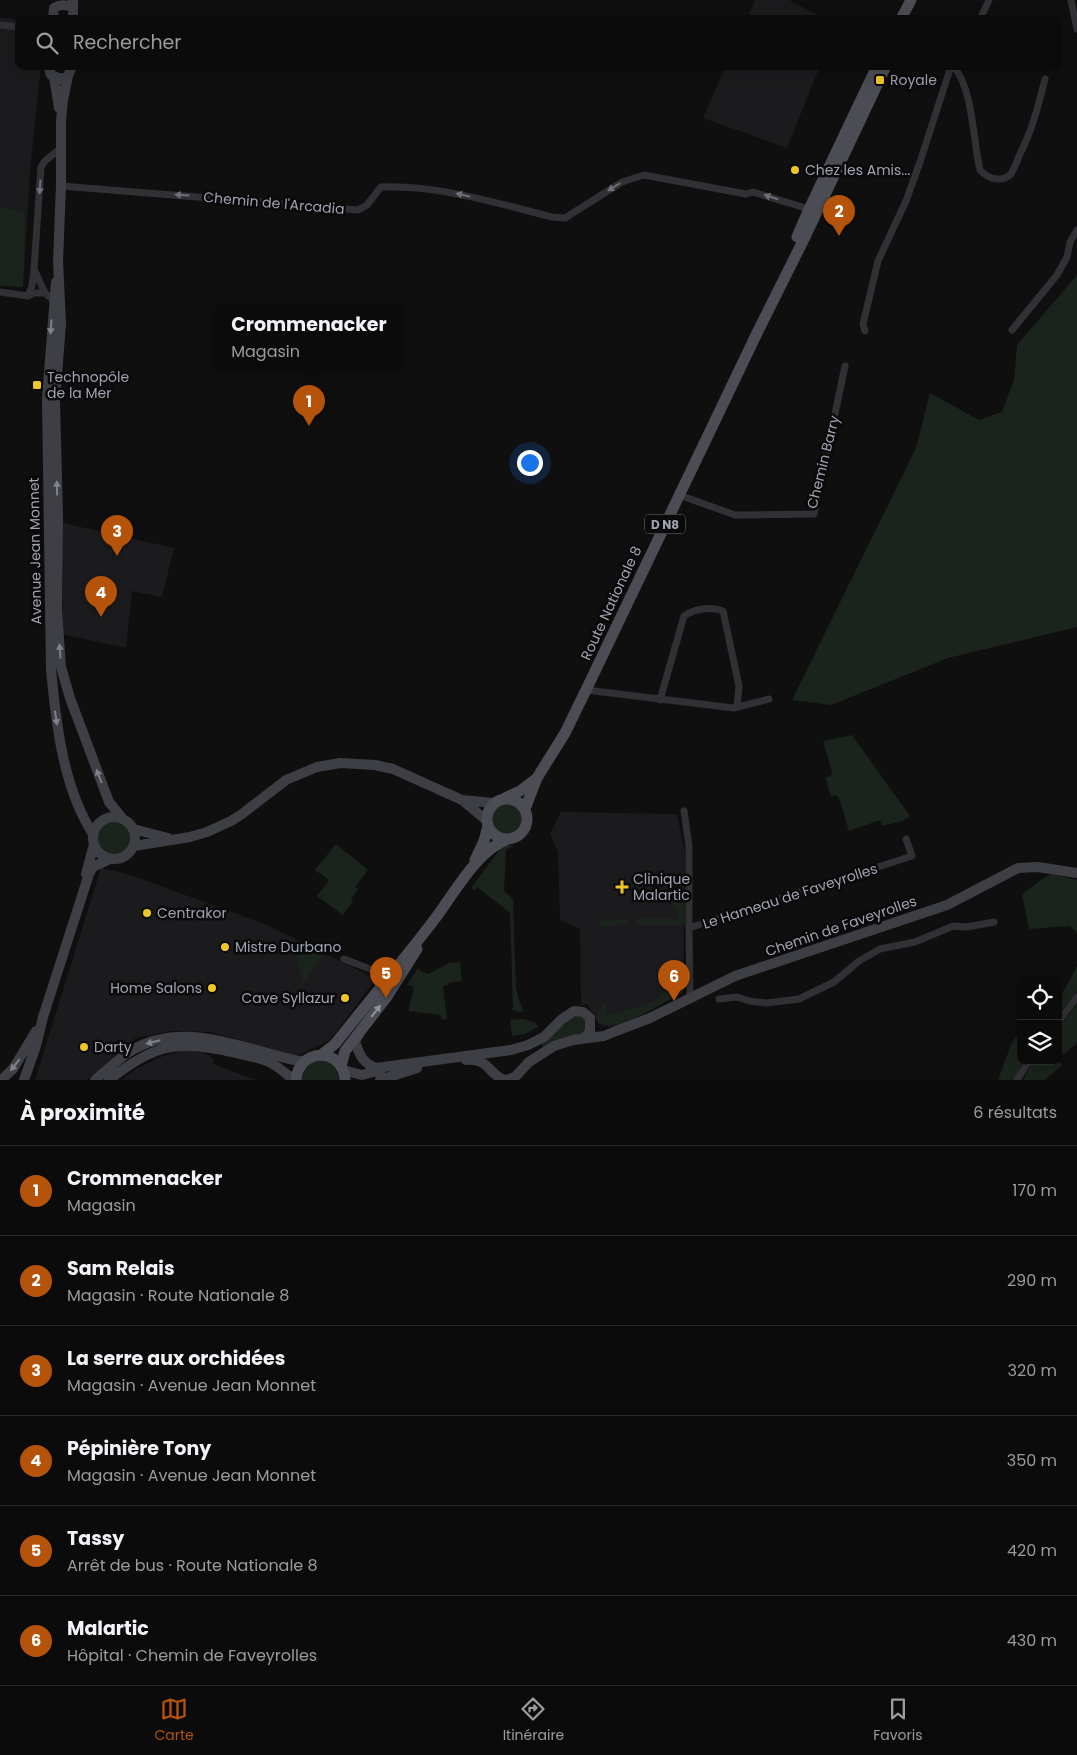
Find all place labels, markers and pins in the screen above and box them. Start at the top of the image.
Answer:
place label: Royale [890,70,937,90]
marker: Royale [874,74,886,86]
place label: Chez les Amis... [805,160,910,180]
marker: Chez les Amis... [789,164,801,176]
pin: 2 [823,195,855,236]
place label: Technopôle de la Mer [47,367,129,403]
marker: Technopôle de la Mer [31,379,43,391]
pin: 1 [293,385,325,426]
pin: 3 [101,515,133,556]
pin: 4 [85,576,117,617]
place label: Clinique Malartic [633,869,691,905]
marker: Clinique Malartic [615,880,629,894]
place label: Centrakor [157,903,227,923]
marker: Centrakor [141,907,153,919]
place label: Mistre Durbano [235,937,342,957]
marker: Mistre Durbano [219,941,231,953]
pin: 5 [370,957,402,998]
pin: 6 [658,960,690,1001]
place label: Home Salons [110,978,202,998]
marker: Home Salons [206,982,218,994]
place label: Cave Syllazur [241,988,335,1008]
marker: Cave Syllazur [339,992,351,1004]
place label: Darty [94,1037,132,1057]
marker: Darty [78,1041,90,1053]

